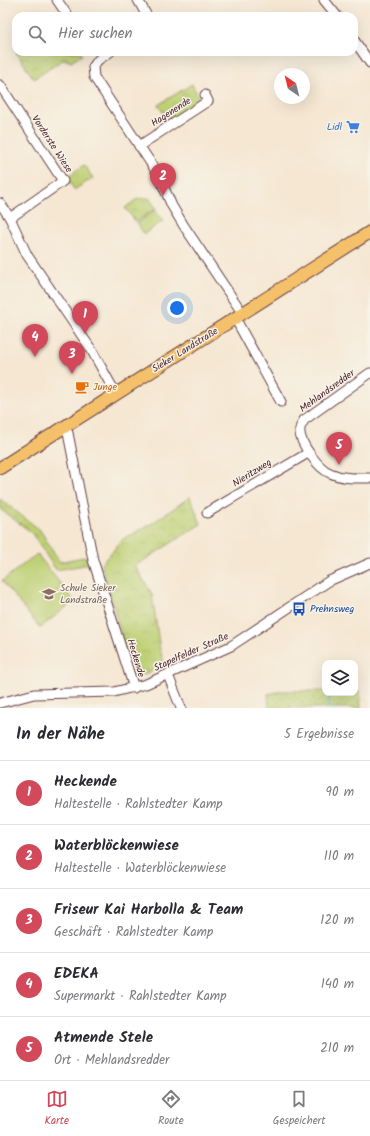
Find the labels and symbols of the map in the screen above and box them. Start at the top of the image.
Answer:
north arrow [274,68,310,104]
street label: Hagenende [148,93,195,131]
street label: Vorderste Wiese [27,112,77,176]
place label: Lidl [327,119,343,135]
supermarket icon: Lidl [345,119,361,135]
pin: 2 [150,163,176,196]
your location [167,298,187,318]
pin: 1 [72,301,98,334]
street label: Sieker Landstraße [149,323,222,377]
pin: 4 [22,324,48,357]
pin: 3 [59,341,85,374]
street label: Mehlandsredder [296,365,359,417]
cafe icon: Junge [74,379,90,395]
place label: Junge [93,379,118,395]
pin: 5 [326,432,352,465]
street label: Nieritzweg [229,455,275,491]
place label: Schule Sieker Landstraße [60,580,116,608]
school or university icon: Schule Sieker Landstraße [41,586,57,602]
bus stop icon: Prehnsweg [291,601,307,617]
place label: Prehnsweg [310,601,354,617]
street label: Stapelfelder Straße [151,628,232,676]
street label: Heckende [123,637,150,680]

